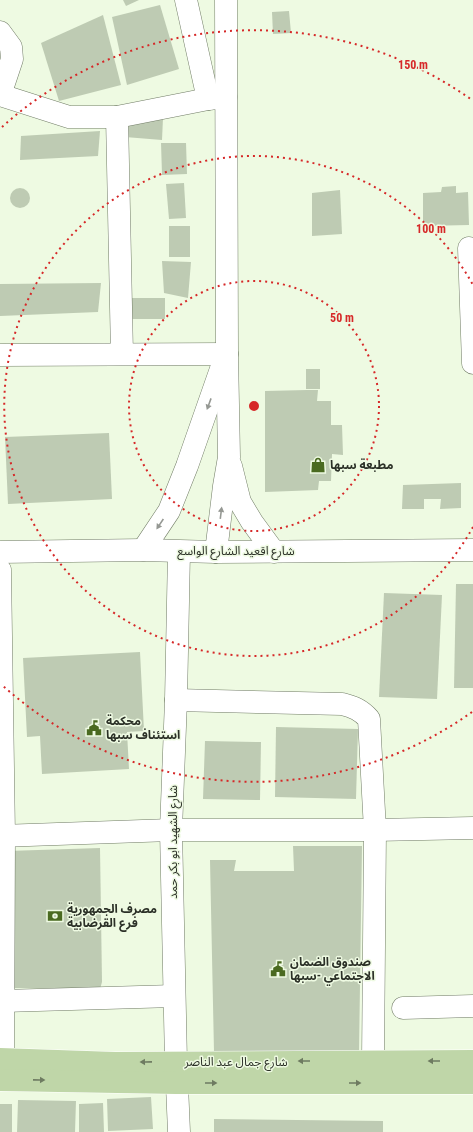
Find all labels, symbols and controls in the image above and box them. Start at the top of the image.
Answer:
text: 150 m [398,58,428,72]
text: 100 m [416,222,446,236]
text: 50 m [330,311,354,325]
one-way arrow [205,398,211,410]
centre of rings [247,399,261,413]
shop icon: مطبعة سبها [309,456,327,474]
place label: مطبعة سبها [330,458,393,472]
one-way arrow [218,507,224,519]
one-way arrow [156,519,164,529]
street label: شارع اقعيد الشارع الواسع [177,544,295,560]
place label: محكمة استئناف سبها [106,714,180,742]
public building icon: محكمة استئناف سبها [85,719,103,737]
street label: شارع الشهيد ابو بكر حمد [166,785,182,899]
place label: مصرف الجمهورية فرع القرضابية [67,902,157,932]
bank icon: مصرف الجمهورية فرع القرضابية [46,907,64,925]
place label: صندوق الضمان الاجتماعي -سبها [290,955,375,986]
public building icon: صندوق الضمان الاجتماعي -سبها [269,960,287,978]
street label: شارع جمال عبد الناصر [183,1055,288,1071]
one-way arrow [297,1058,310,1064]
one-way arrow [427,1058,440,1064]
one-way arrow [139,1059,152,1065]
one-way arrow [33,1077,45,1084]
one-way arrow [205,1080,218,1086]
one-way arrow [349,1080,362,1086]

